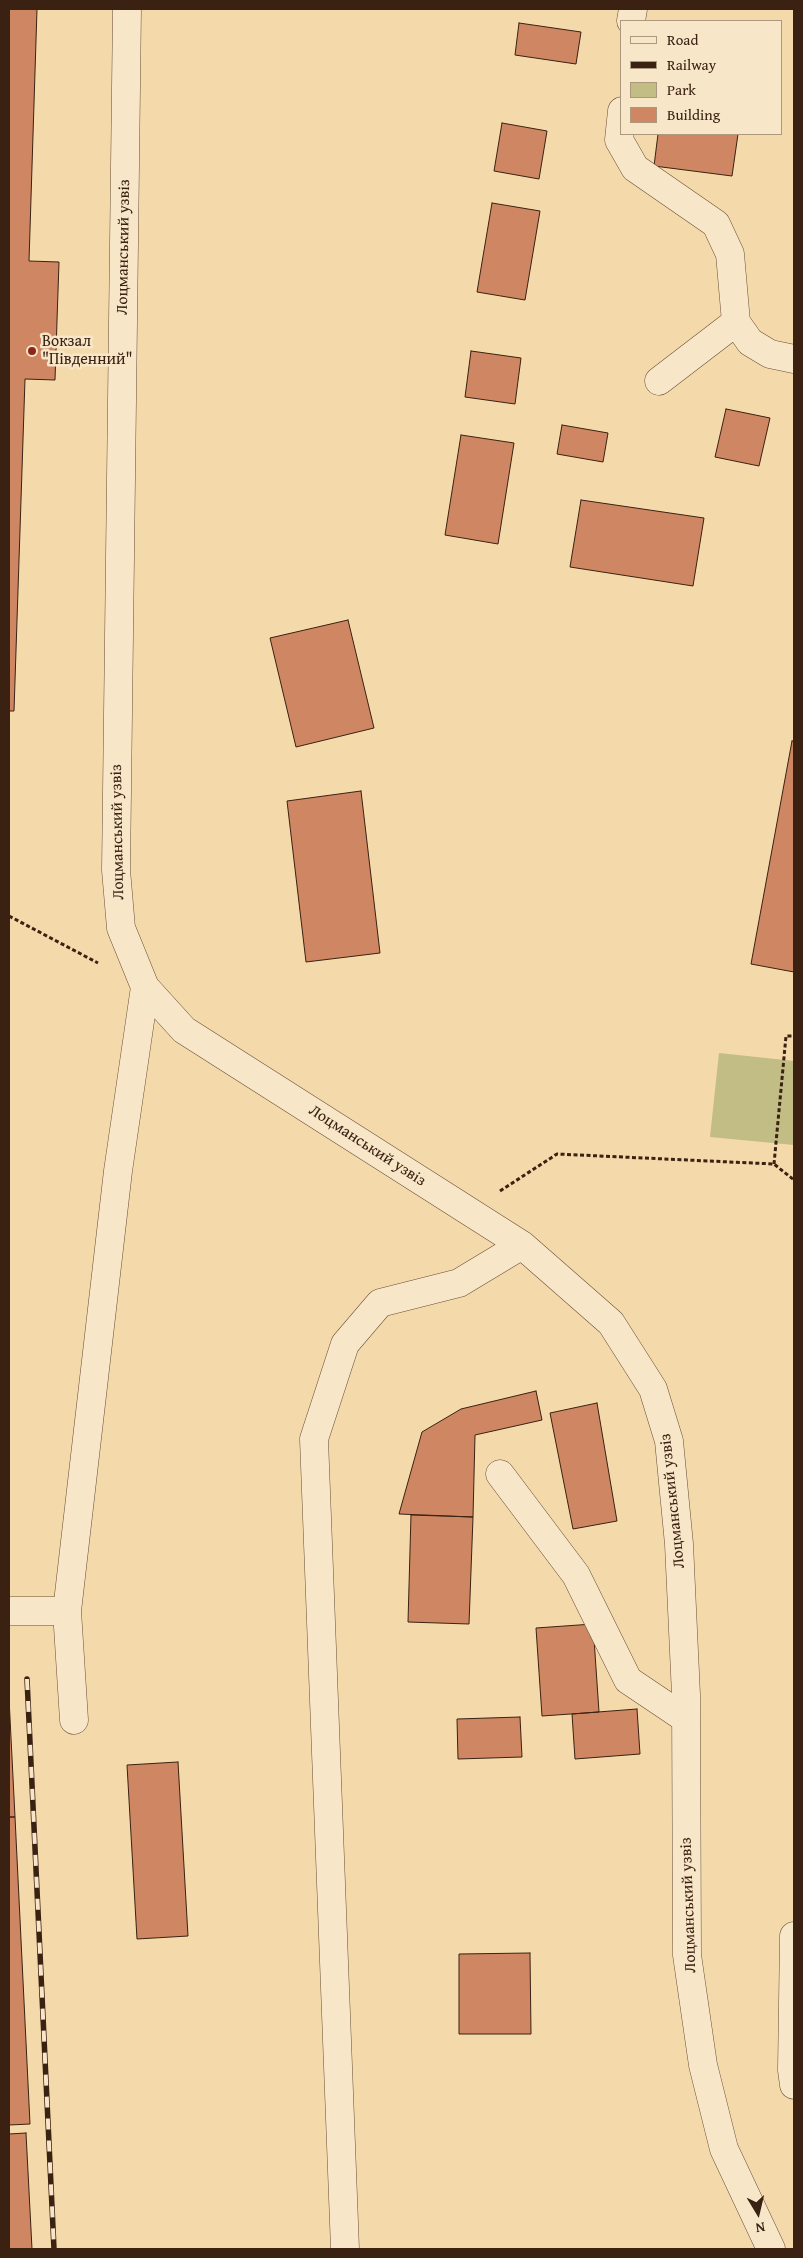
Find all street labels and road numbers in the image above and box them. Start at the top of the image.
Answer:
street label: Лоцманський узвіз [113,179,135,315]
street label: Лоцманський узвіз [107,764,129,900]
street label: Лоцманський узвіз [305,1101,429,1191]
street label: Лоцманський узвіз [656,1433,690,1569]
street label: Лоцманський узвіз [677,1837,701,1973]

